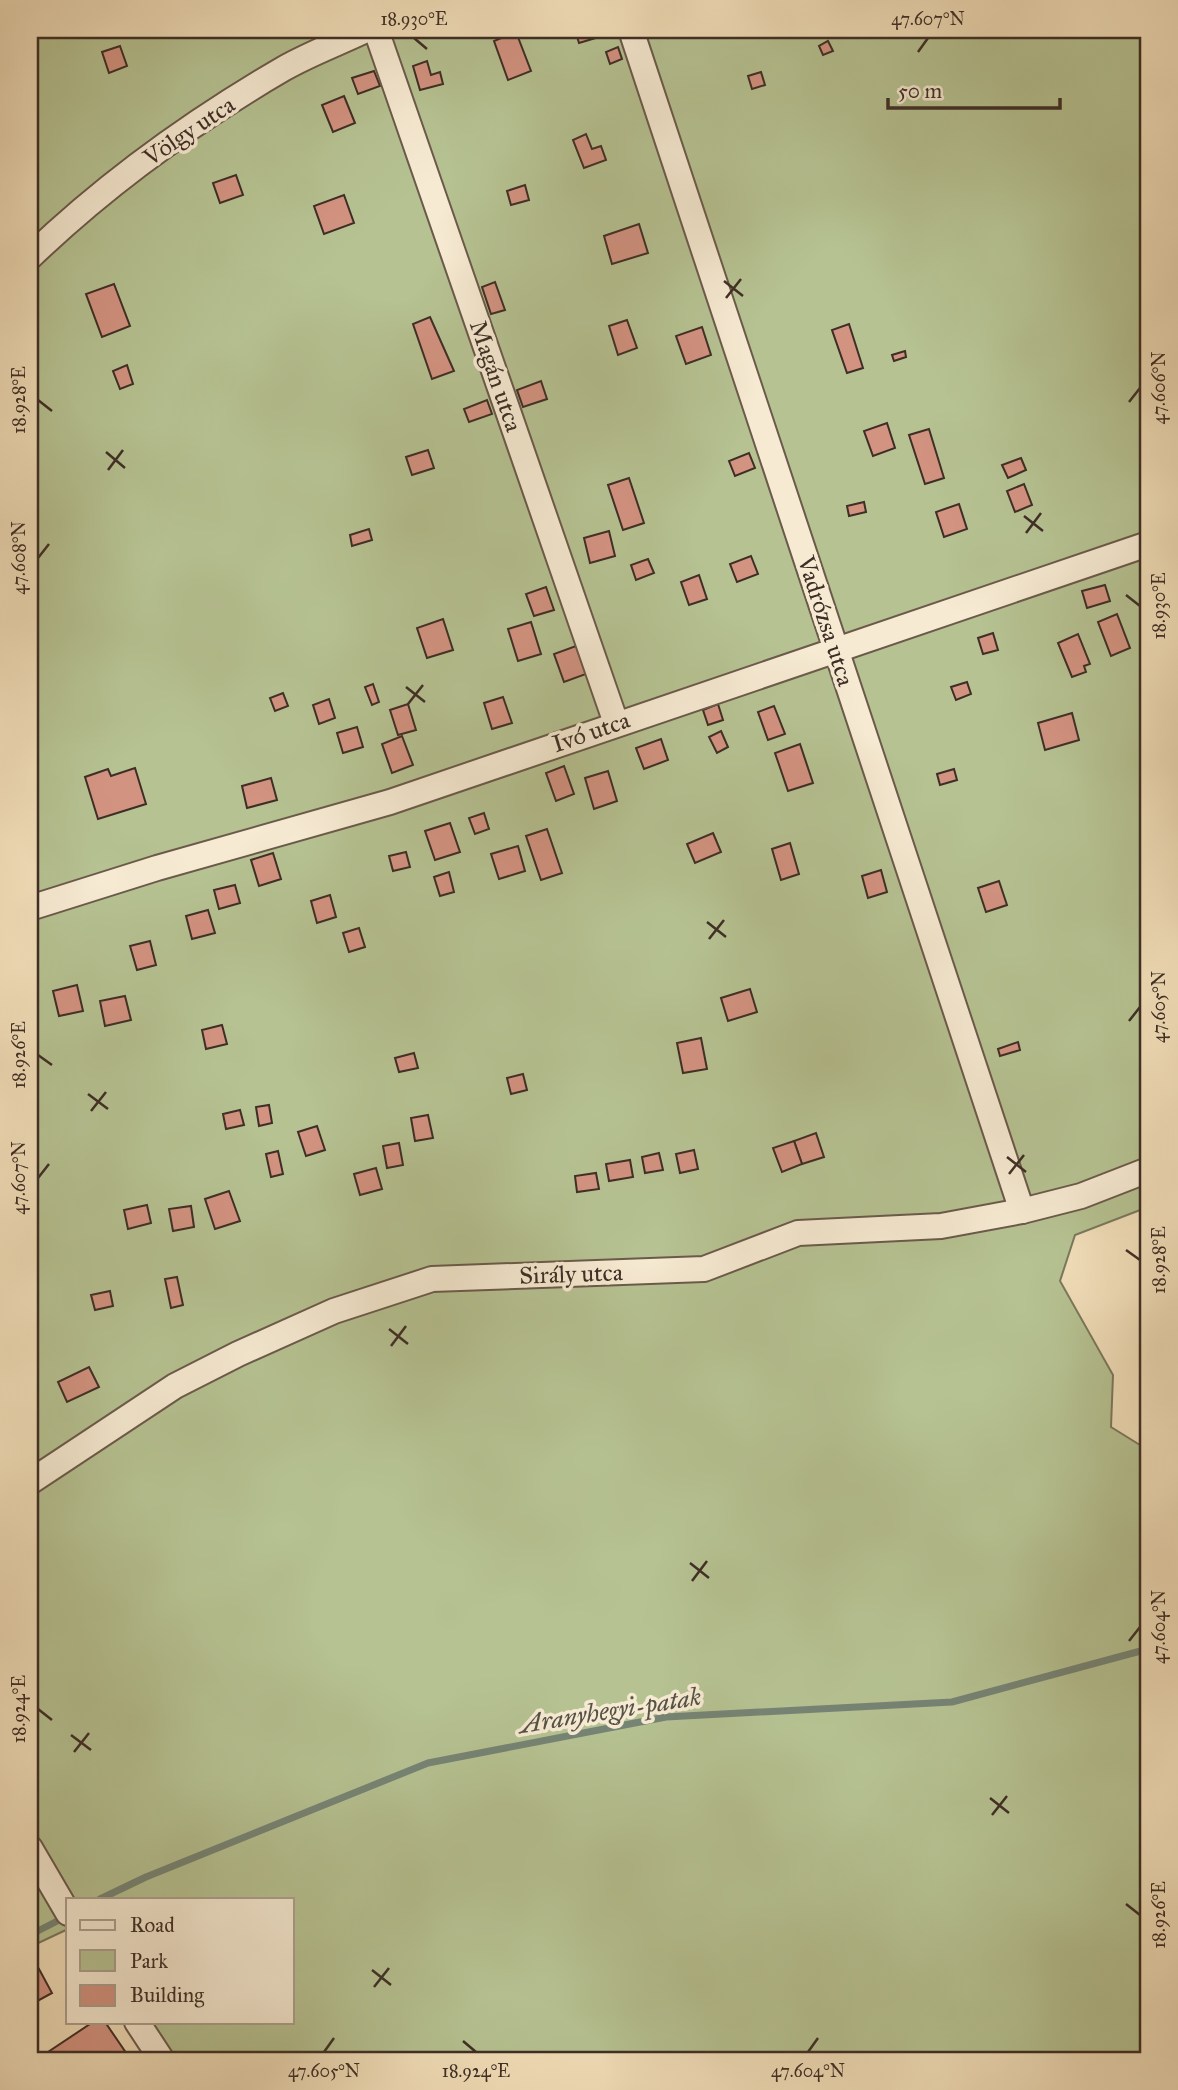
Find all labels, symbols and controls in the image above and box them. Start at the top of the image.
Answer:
text: 18.930°E [380,8,448,30]
text: 47.607°N [891,8,965,30]
scale bar [888,66,1059,110]
text: 50 m [898,78,943,104]
street label: Völgy utca [137,89,241,173]
street label: Magán utca [463,316,529,436]
text: 47.606°N [1148,351,1170,425]
text: 18.928°E [8,366,30,434]
text: 47.608°N [8,521,30,595]
street label: Vadrózsa utca [791,551,861,691]
text: 18.930°E [1148,572,1170,640]
street label: Ivó utca [548,705,635,759]
text: 47.605°N [1148,971,1170,1043]
text: 18.926°E [8,1021,30,1089]
text: 47.607°N [8,1141,30,1215]
text: 18.928°E [1148,1226,1170,1294]
street label: Sirály utca [519,1257,624,1291]
text: 47.604°N [1148,1590,1170,1664]
text: 18.924°E [8,1675,30,1743]
water label: Aranyhegyi-patak [514,1680,704,1742]
text: 18.926°E [1148,1881,1170,1949]
legend [66,1898,294,2024]
text: Road [130,1912,175,1938]
text: Park [130,1948,168,1974]
text: Building [130,1982,204,2008]
text: 47.605°N [288,2060,360,2082]
text: 18.924°E [442,2060,510,2082]
text: 47.604°N [771,2060,845,2082]

